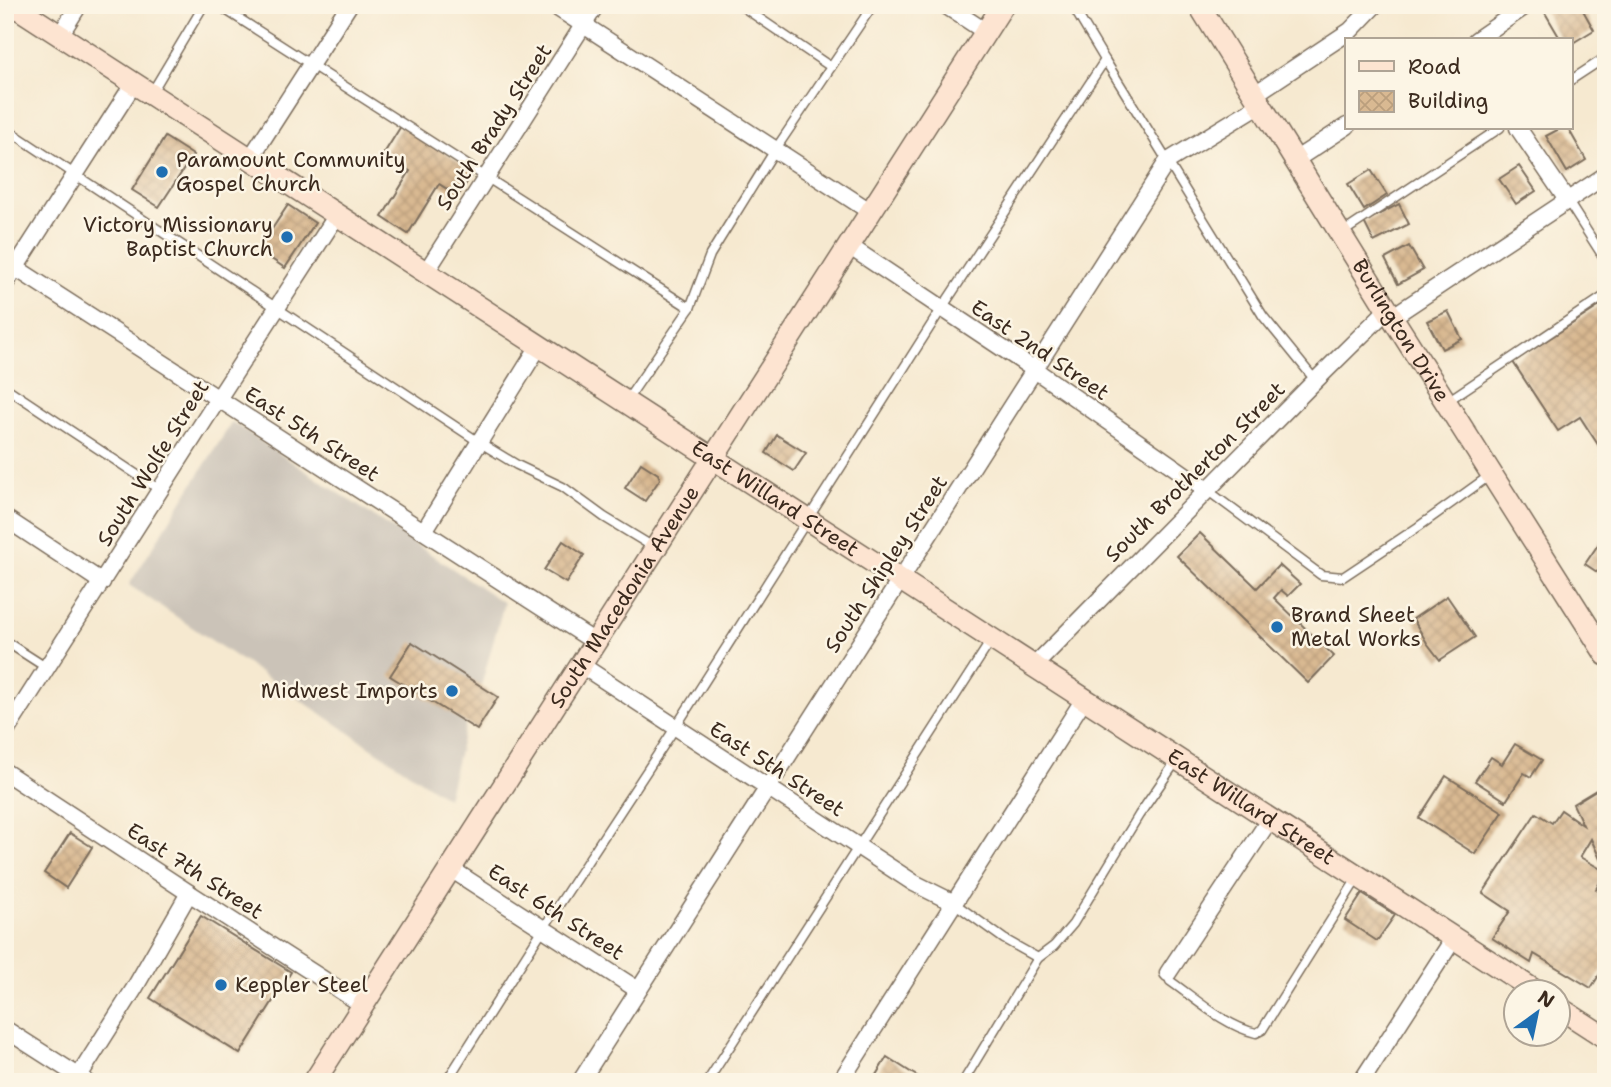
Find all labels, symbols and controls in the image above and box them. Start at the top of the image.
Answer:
street label: South Brady Street [430,38,558,216]
legend [1345,38,1572,130]
text: Road [1408,53,1461,81]
text: Building [1408,87,1488,115]
place label: Paramount Community Gospel Church [176,146,406,198]
marker: Paramount Community Gospel Church [154,164,170,180]
place label: Victory Missionary Baptist Church [83,211,273,263]
marker: Victory Missionary Baptist Church [279,229,295,245]
street label: Burlington Drive [1346,254,1456,407]
street label: East 2nd Street [965,293,1115,407]
street label: South Wolfe Street [90,375,216,551]
street label: South Brotherton Street [1099,376,1291,568]
street label: East 5th Street [239,380,385,488]
street label: East Willard Street [686,434,864,563]
street label: South Shipley Street [818,470,954,658]
street label: South Macedonia Avenue [543,480,706,713]
place label: Brand Sheet Metal Works [1291,601,1421,653]
marker: Brand Sheet Metal Works [1269,619,1285,635]
place label: Midwest Imports [261,677,438,705]
marker: Midwest Imports [444,683,460,699]
street label: East 5th Street [704,715,850,823]
street label: East Willard Street [1162,742,1340,871]
street label: East 7th Street [121,816,269,926]
street label: East 6th Street [482,857,630,967]
place label: Keppler Steel [235,971,368,999]
marker: Keppler Steel [213,977,229,993]
north arrow [1502,978,1572,1048]
text: N [1533,985,1559,1014]

